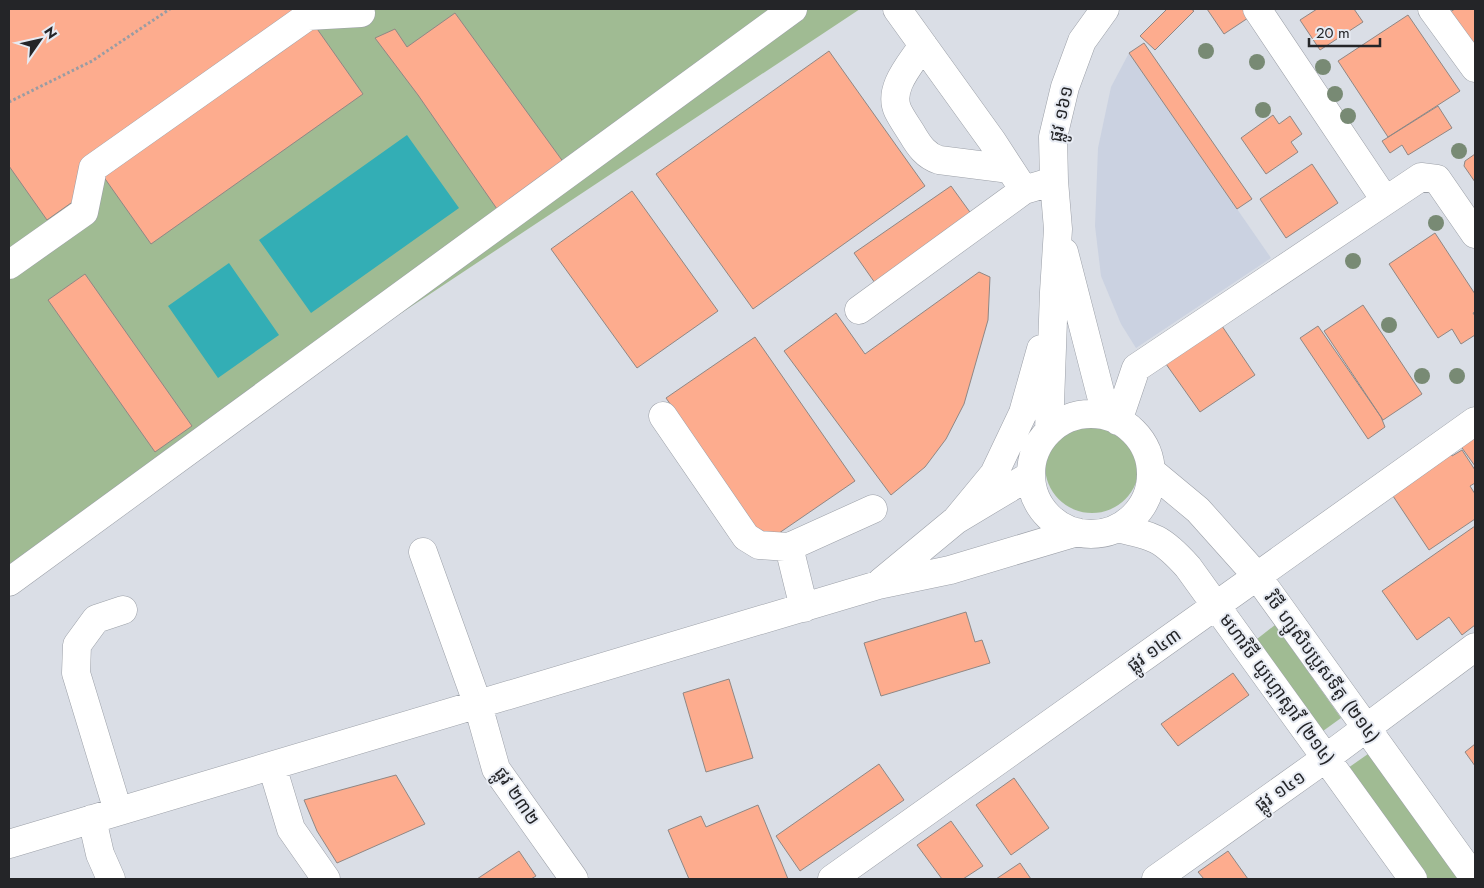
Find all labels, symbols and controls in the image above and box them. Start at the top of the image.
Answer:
north arrow [15,15,65,65]
scale bar [1309,15,1380,47]
text: 20 m [1316,22,1350,44]
text: N [39,23,62,43]
street label: ផ្លូវ ១៦១ [1042,83,1083,145]
street label: វិថី ហ្សូសិបប្រូសទីតូ (២១៤) [1255,585,1386,750]
street label: មហាវិថី យូហ្គោស្លាវី (២១៤) [1213,608,1341,770]
street label: ផ្លូវ ១៤៣ [1122,622,1188,681]
street label: ផ្លូវ ២៣២ [485,762,546,832]
street label: ផ្លូវ ១៤១ [1249,764,1313,821]

